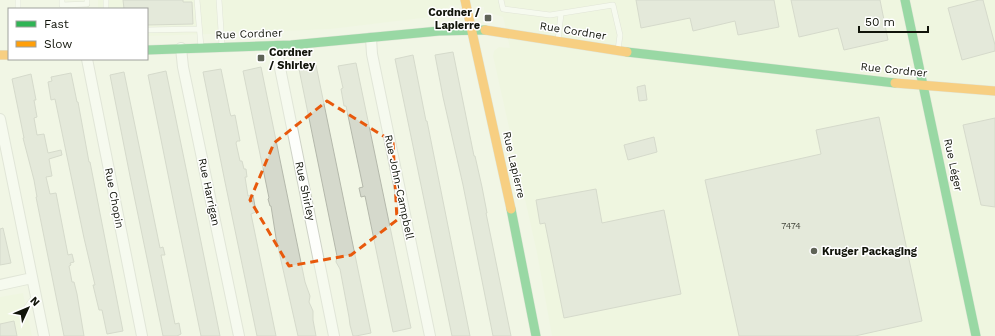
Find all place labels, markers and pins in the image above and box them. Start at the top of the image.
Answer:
place label: Cordner / Lapierre [428,6,480,32]
marker: Cordner / Lapierre [483,13,493,23]
place label: Cordner / Shirley [269,46,316,72]
marker: Cordner / Shirley [256,53,266,63]
place label: Kruger Packaging [822,245,918,258]
marker: Kruger Packaging [809,246,819,256]

